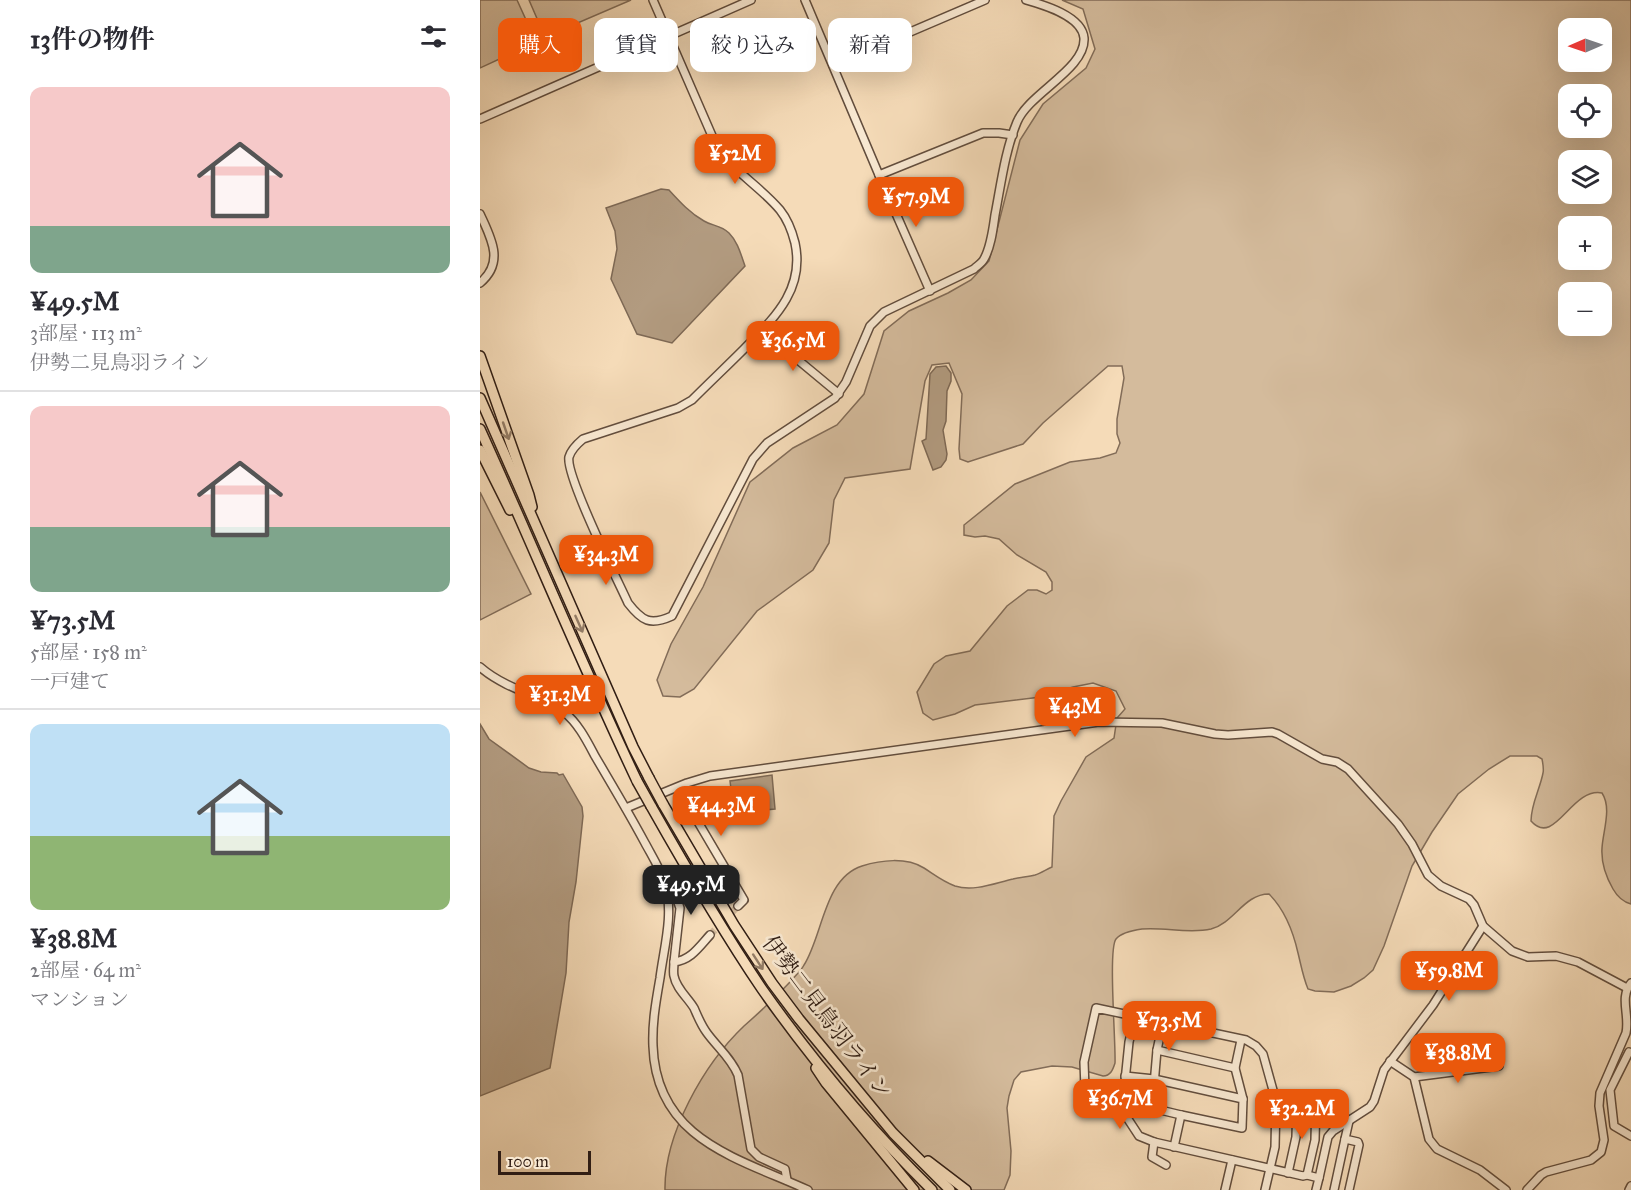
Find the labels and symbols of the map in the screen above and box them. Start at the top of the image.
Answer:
north arrow [1558,18,1612,72]
pin: ¥52M [699,134,771,185]
pin: ¥57.9M [867,177,965,228]
pin: ¥36.5M [744,321,842,372]
one-way arrow [501,421,512,440]
pin: ¥34.3M [557,535,655,586]
one-way arrow [574,615,585,633]
pin: ¥31.3M [511,675,609,726]
pin: ¥43M [1039,687,1111,738]
pin: ¥44.3M [672,786,770,837]
pin: ¥49.5M [642,865,740,916]
street label: 伊勢二見鳥羽ライン [757,930,897,1104]
pin: ¥59.8M [1400,951,1498,1002]
one-way arrow [752,953,764,970]
pin: ¥73.5M [1120,1001,1218,1052]
pin: ¥38.8M [1409,1033,1507,1084]
pin: ¥36.7M [1071,1079,1169,1130]
pin: ¥32.2M [1253,1089,1351,1140]
scale bar [498,1148,591,1176]

